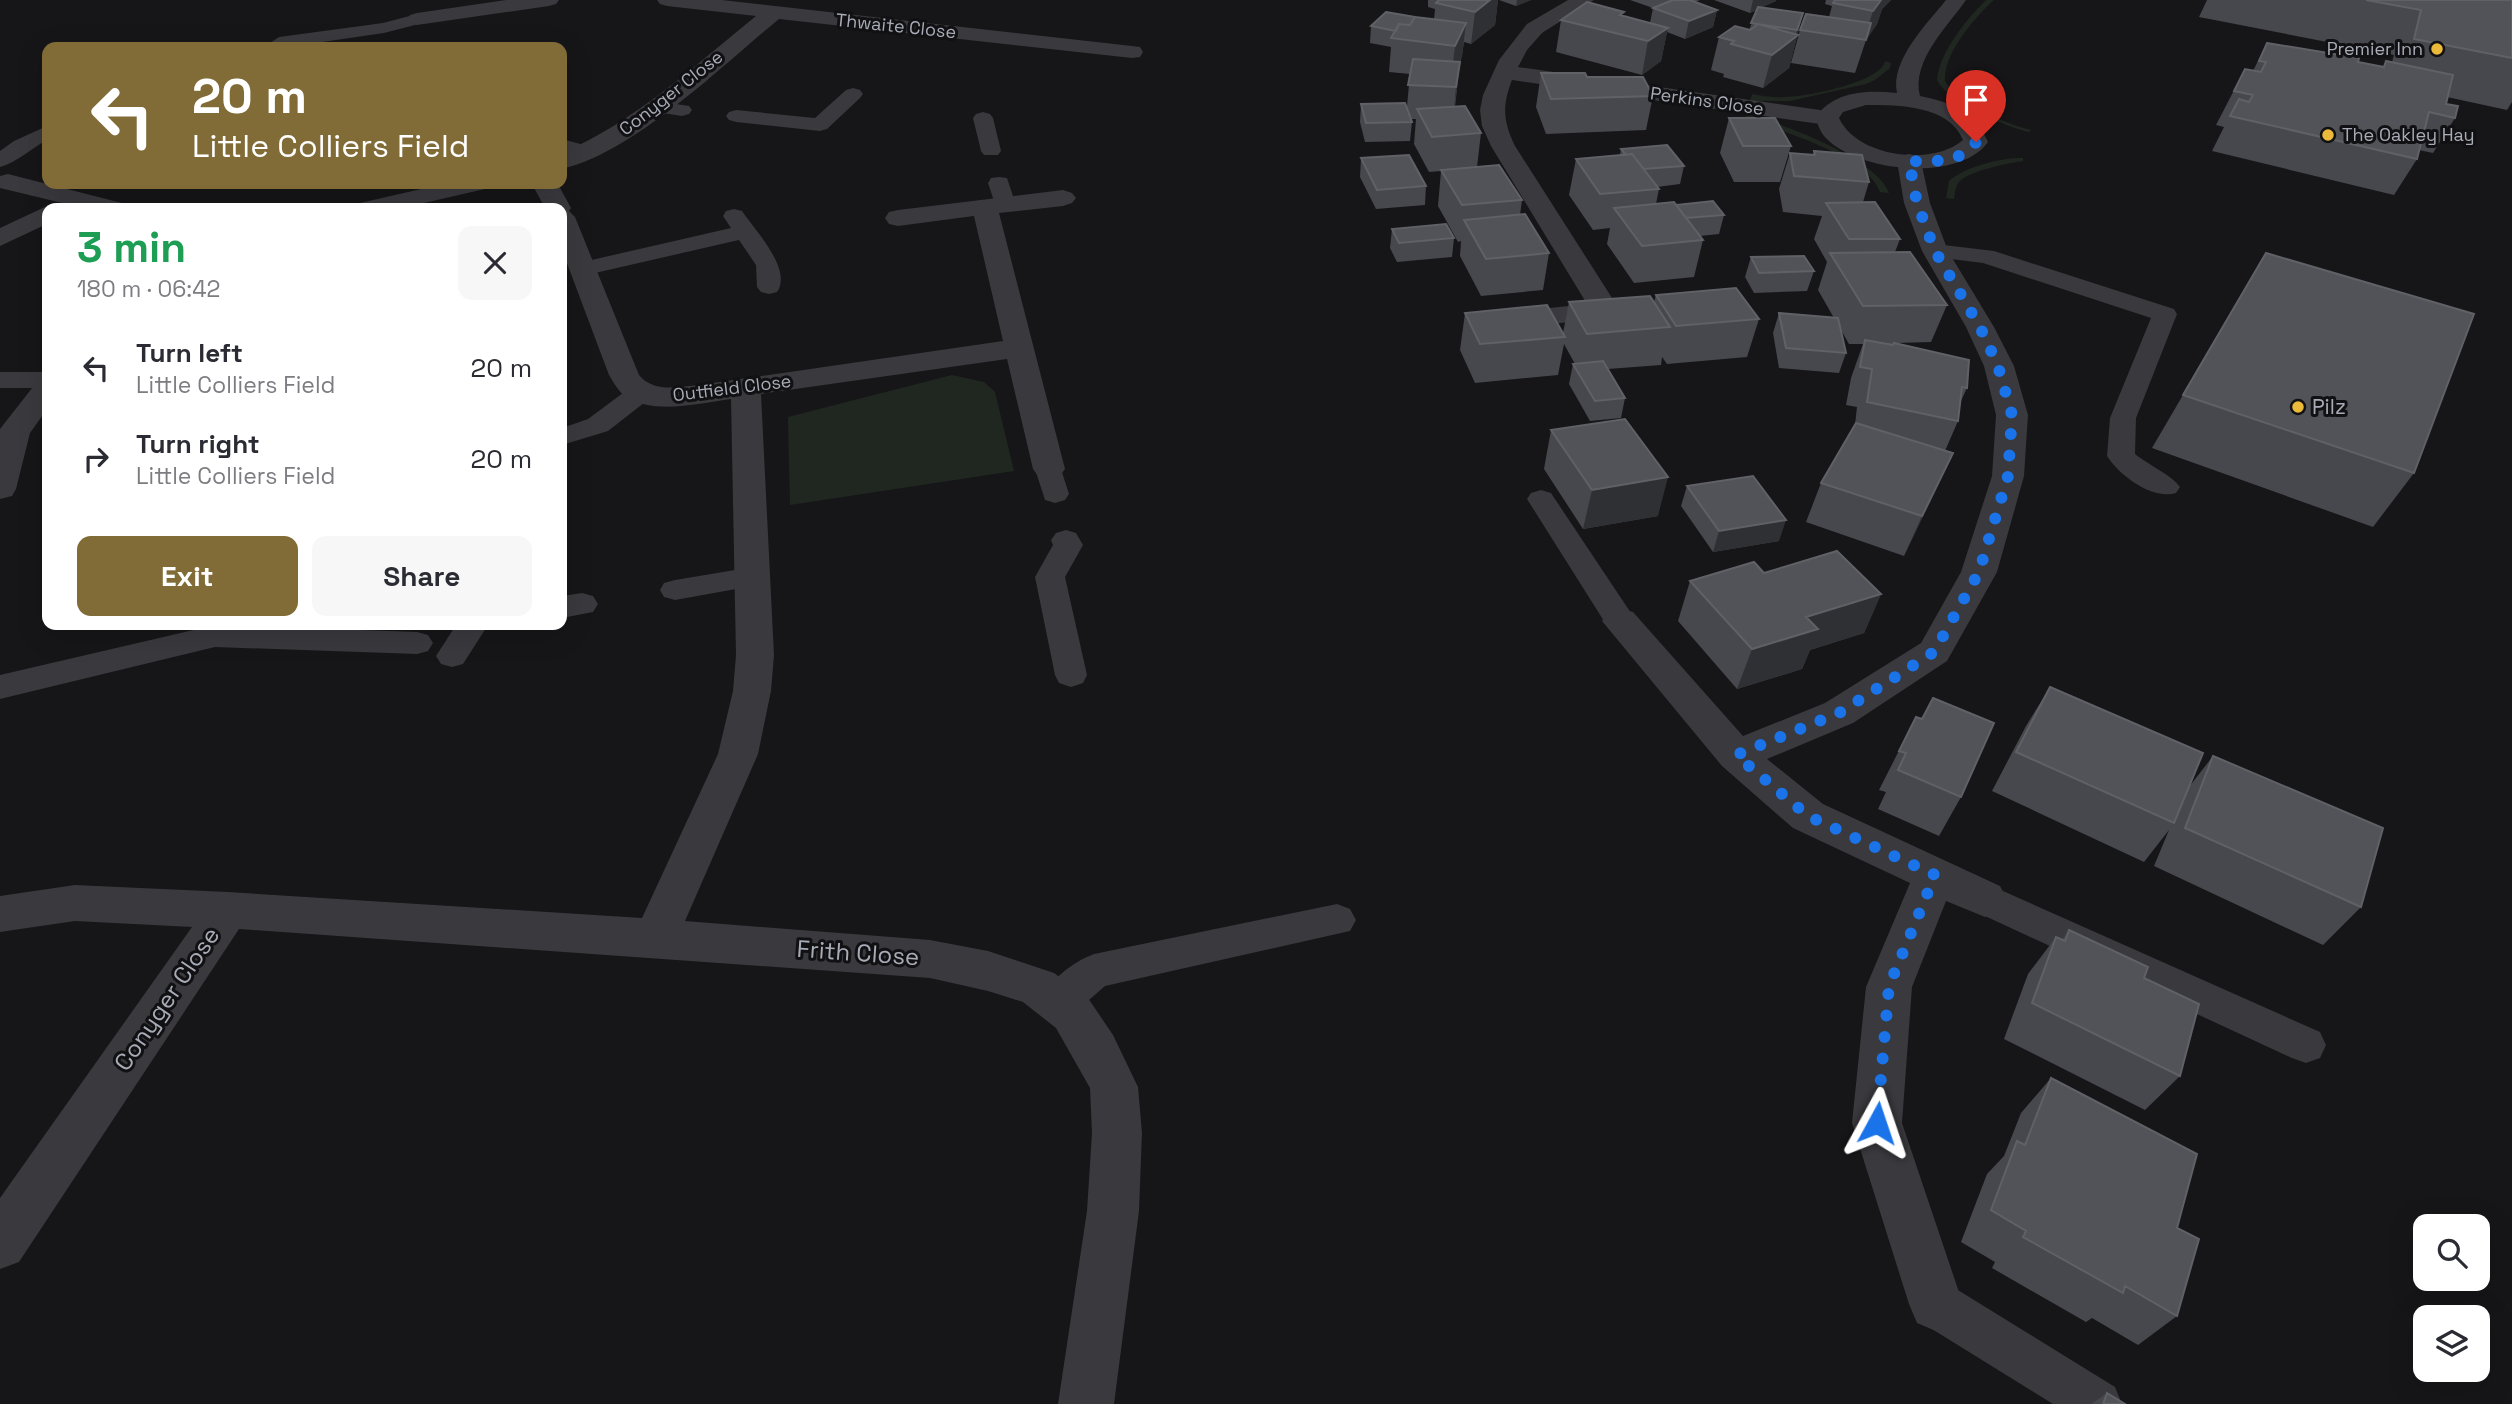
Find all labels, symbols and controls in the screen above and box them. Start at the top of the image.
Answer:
street label: Thwaite Close [835,8,957,43]
place label: Premier Inn [2327,37,2423,60]
marker: Premier Inn [2429,41,2445,57]
street label: Conyger Close [614,45,727,140]
text: 20 m [192,65,307,127]
icon: left [77,70,168,161]
pin [1946,70,2006,142]
street label: Perkins Close [1649,81,1765,120]
icon: arrive [1957,81,1995,119]
place label: The Oakley Hay [2342,123,2475,146]
text: Little Colliers Field [192,126,469,166]
marker: The Oakley Hay [2320,127,2336,143]
text: 3 min [77,221,186,274]
button: close [458,226,532,300]
text: 180 m · 06:42 [77,274,220,304]
text: Turn left [136,336,243,370]
icon: left [77,349,115,387]
text: 20 m [471,351,532,385]
street label: Outfield Close [671,369,793,406]
text: Little Colliers Field [136,370,335,400]
place label: Pilz [2312,393,2346,420]
marker: Pilz [2290,399,2306,415]
text: Turn right [136,427,260,461]
icon: right [77,440,115,478]
text: 20 m [471,442,532,476]
text: Little Colliers Field [136,461,335,491]
button: Exit [77,536,298,616]
button: Share [312,536,532,616]
street label: Conyger Close [107,921,226,1077]
street label: Frith Close [796,933,920,972]
position arrow [1840,1086,1914,1160]
map controls [2413,1214,2490,1382]
button: search [2413,1214,2490,1291]
button: layers [2413,1305,2490,1382]

